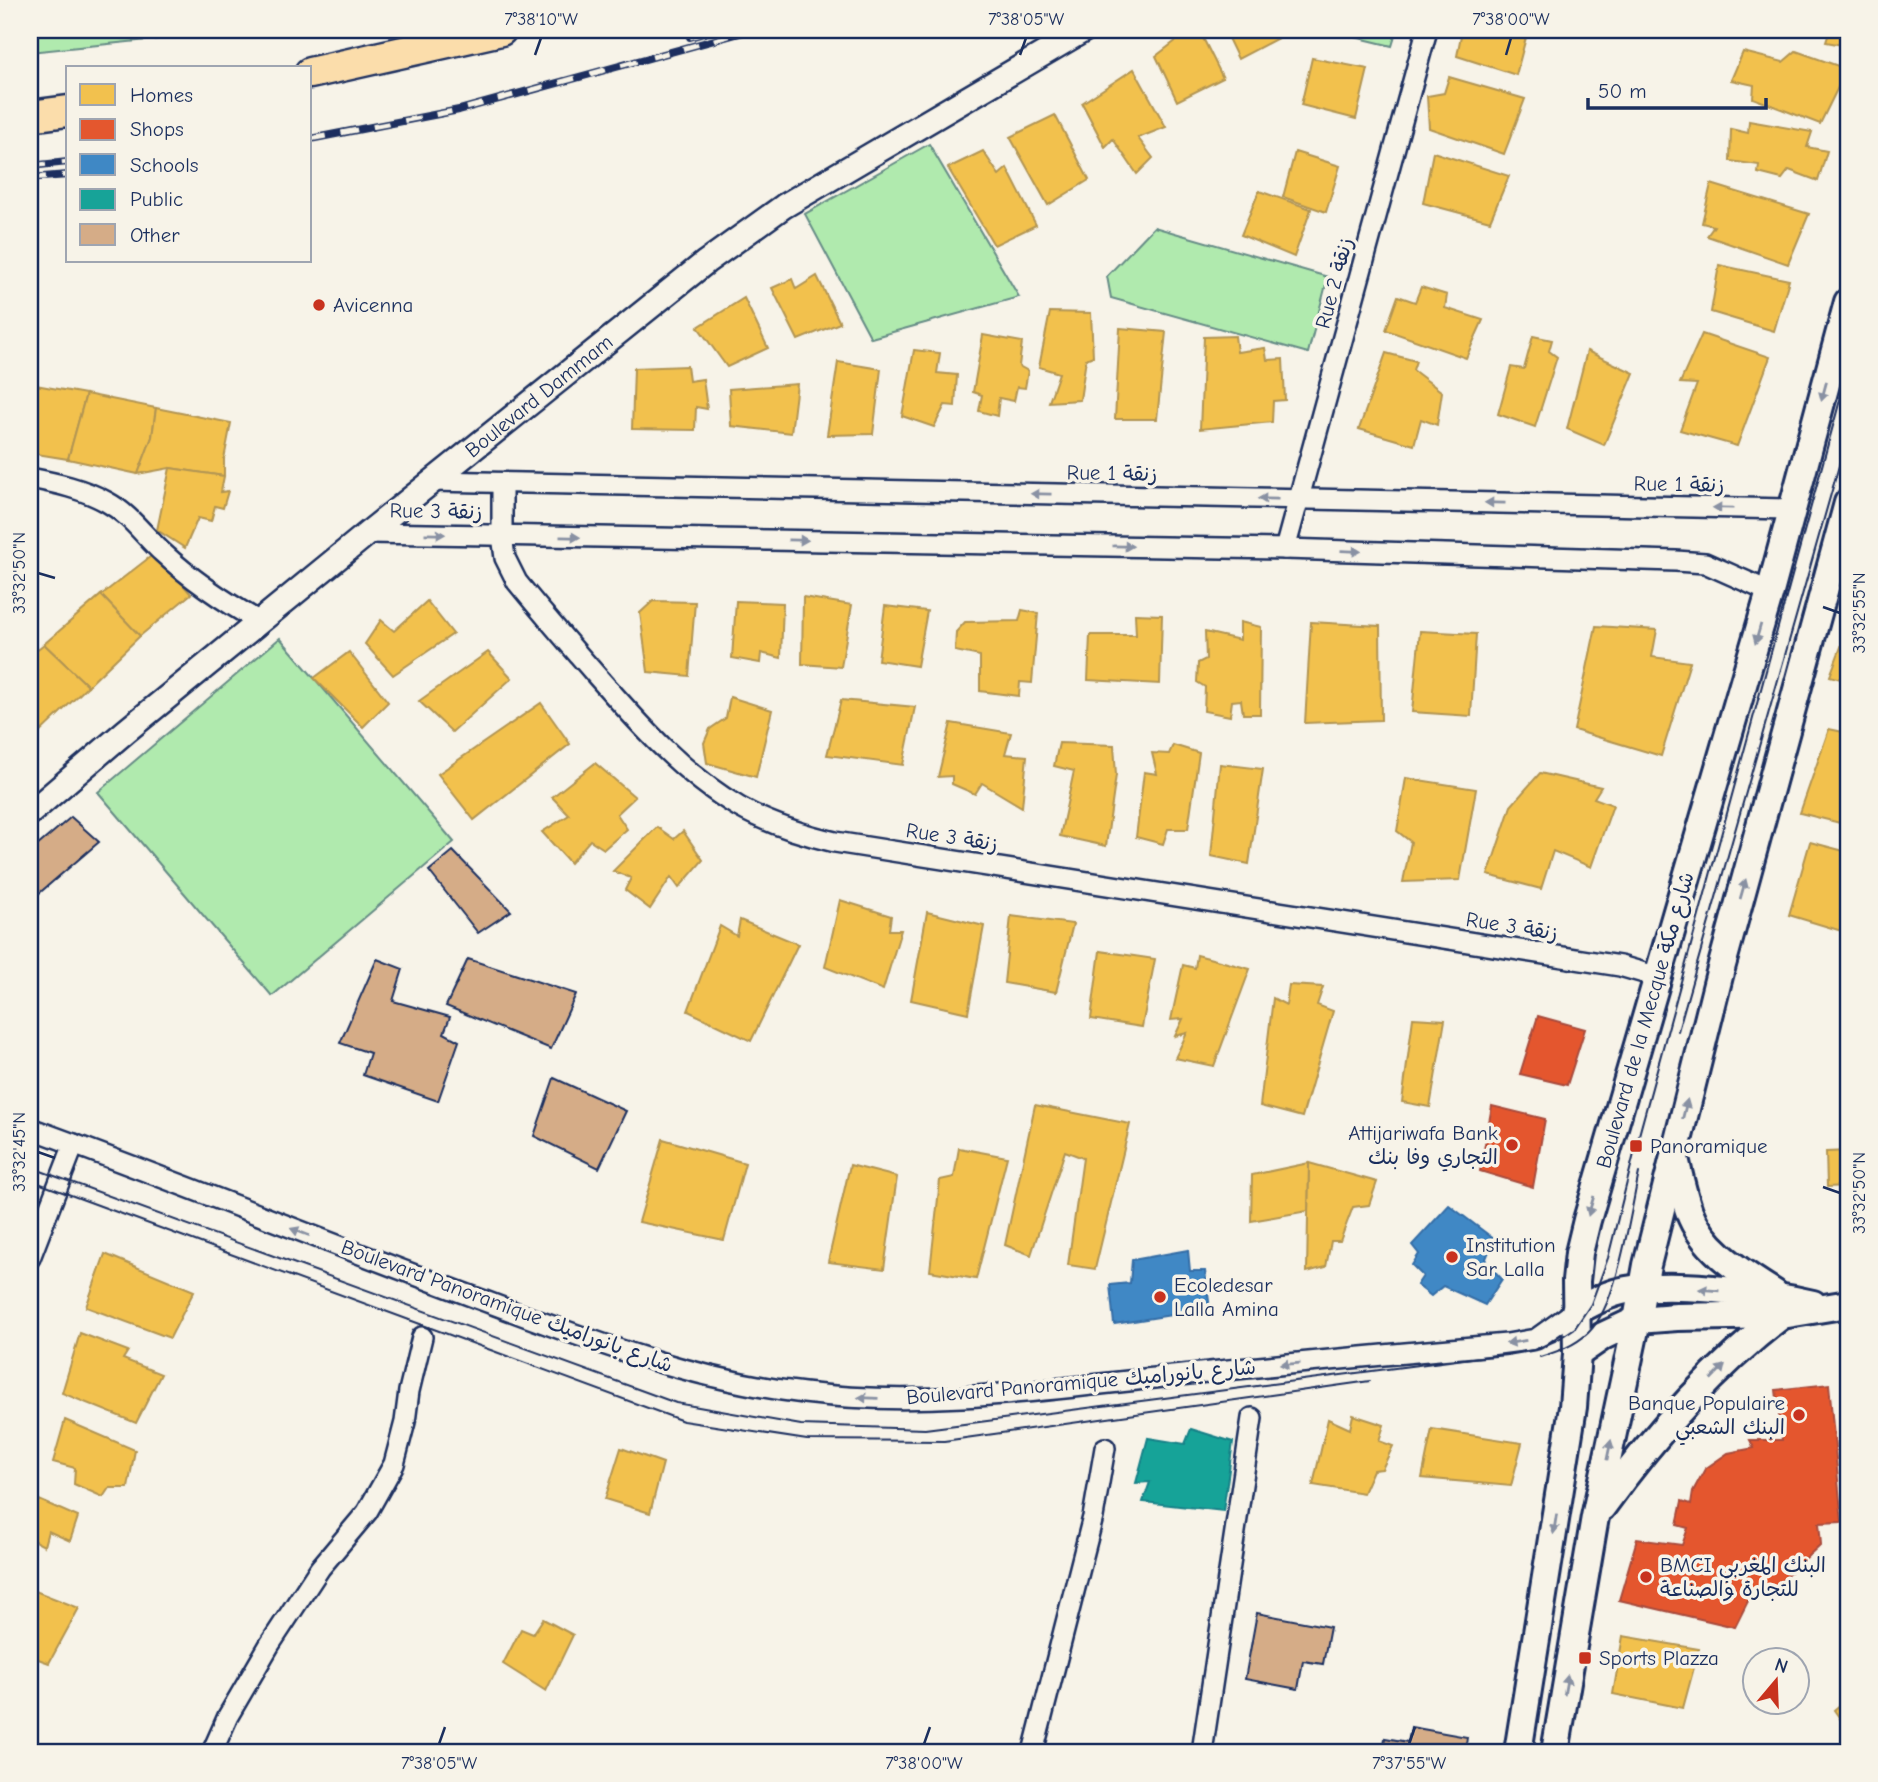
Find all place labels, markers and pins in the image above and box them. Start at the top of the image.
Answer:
place label: Avicenna [333,293,413,317]
marker: Avicenna [311,297,327,313]
place label: Attijariwafa Bank التجاري وفا بنك [1348,1121,1498,1172]
place label: Panoramique [1650,1134,1767,1158]
marker: Attijariwafa Bank التجاري وفا بنك [1504,1137,1520,1153]
marker: Panoramique [1628,1138,1644,1154]
place label: Institution Sar Lalla [1466,1233,1556,1281]
marker: Institution Sar Lalla [1444,1249,1460,1265]
place label: Ecoledesar Lalla Amina [1174,1273,1279,1321]
marker: Ecoledesar Lalla Amina [1152,1289,1168,1305]
place label: Banque Populaire البنك الشعبي [1628,1391,1785,1446]
marker: Banque Populaire البنك الشعبي [1791,1407,1807,1423]
place label: BMCI البنك المغربي للتجارة والصناعة [1660,1553,1826,1602]
marker: BMCI البنك المغربي للتجارة والصناعة [1638,1569,1654,1585]
place label: Sports Plazza [1599,1646,1719,1670]
marker: Sports Plazza [1577,1650,1593,1666]

